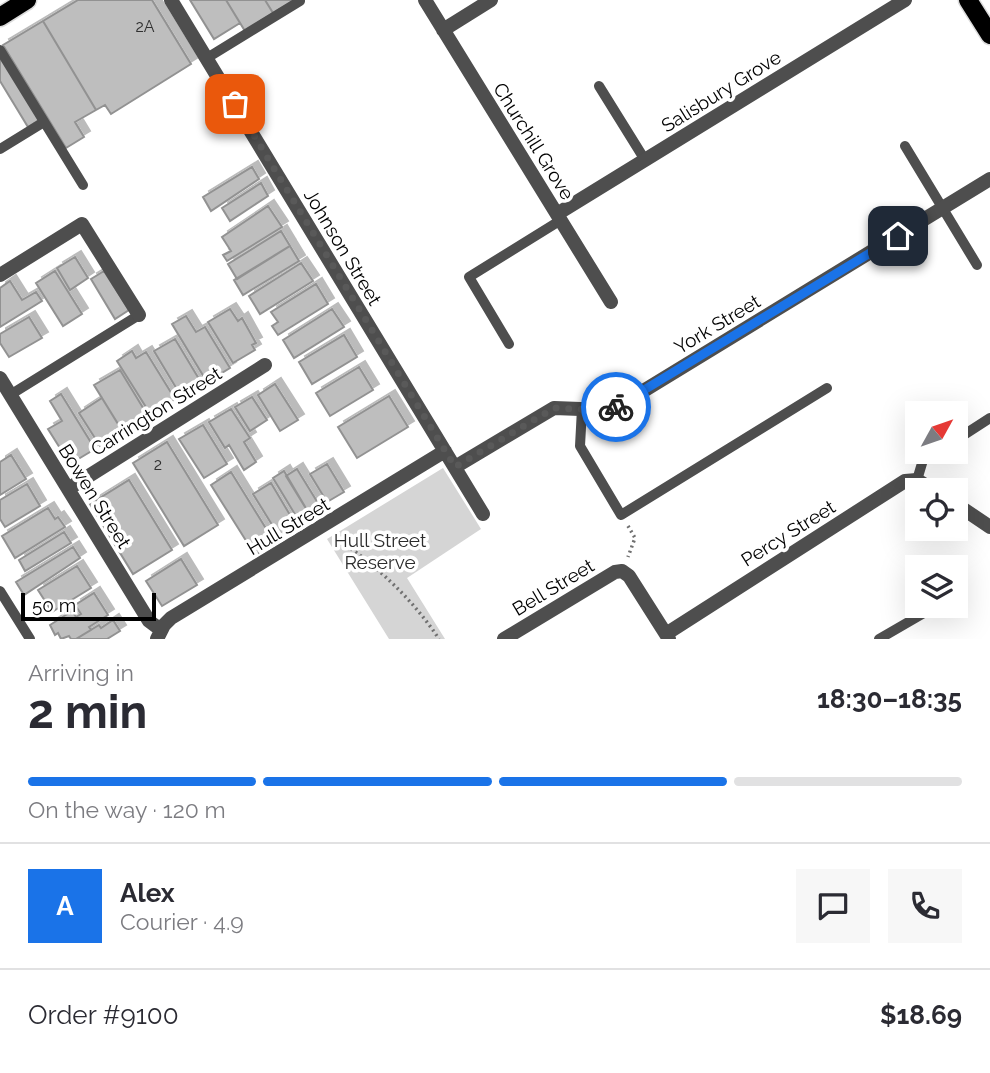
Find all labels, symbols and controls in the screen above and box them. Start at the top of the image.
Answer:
house number: 2A [135,17,155,36]
street label: Salisbury Grove [657,45,785,137]
pin [205,74,265,134]
street label: Churchill Grove [489,78,579,204]
icon: bag [216,85,254,123]
street label: Johnson Street [300,185,387,310]
pin [868,206,928,266]
icon: home [879,217,917,255]
street label: York Street [670,289,764,358]
street label: Carrington Street [87,362,226,460]
courier [581,372,651,442]
icon: bike [597,388,635,426]
north arrow [905,401,968,464]
map controls [905,401,968,618]
street label: Bowen Street [54,440,136,553]
house number: 2 [154,455,162,474]
button: locate [905,478,968,541]
street label: Hull Street [243,492,334,559]
street label: Percy Street [737,495,840,571]
park label: Hull Street Reserve [334,529,427,573]
street label: Bell Street [508,554,598,620]
button: layers [905,555,968,618]
scale bar [21,590,156,622]
text: 50 m [32,594,76,616]
text: Arriving in [28,659,134,686]
text: 18:30–18:35 [817,684,962,714]
text: 2 min [28,685,147,739]
text: On the way · 120 m [28,796,226,823]
button: chat [796,869,870,943]
button: phone [888,869,962,943]
text: Alex [120,878,175,908]
text: A [56,891,74,921]
text: Courier · 4.9 [120,908,244,935]
text: Order #9100 [28,1000,179,1030]
text: $18.69 [880,1000,962,1030]

